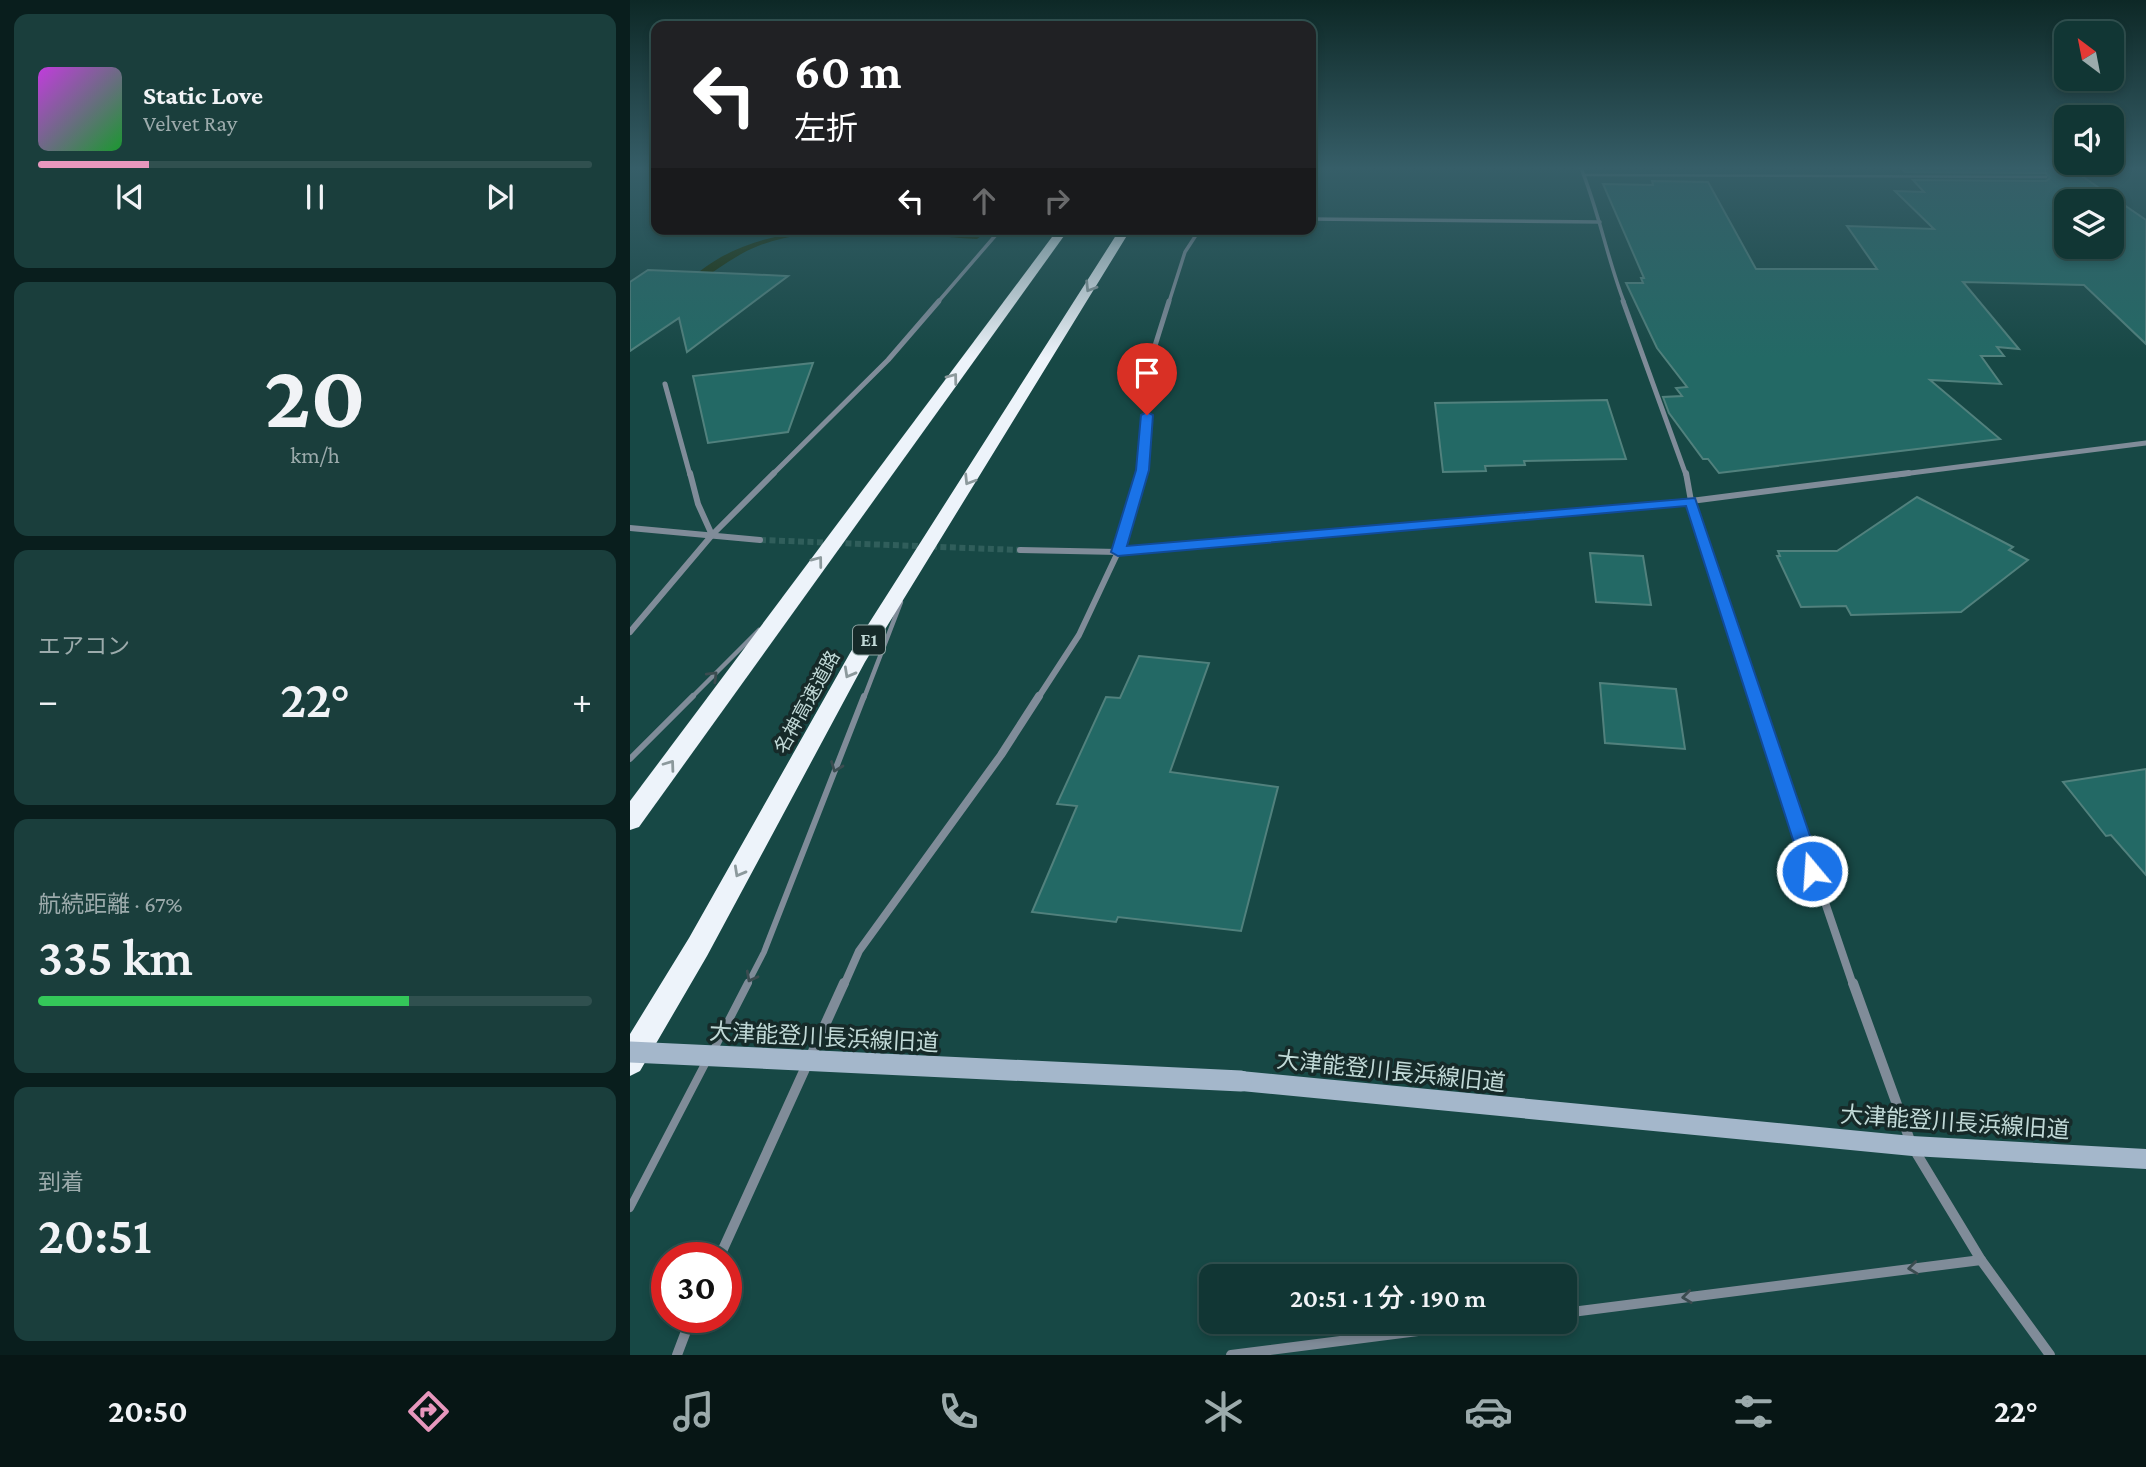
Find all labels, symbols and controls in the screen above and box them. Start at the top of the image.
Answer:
north arrow [2054,21,2124,91]
map controls [2054,21,2124,259]
text: 60 m [794,44,901,99]
icon: left [679,49,770,140]
text: Static Love [143,81,263,110]
button: sound [2054,105,2124,175]
text: Velvet Ray [143,110,237,136]
text: 左折 [794,110,858,146]
icon: previous [111,178,149,216]
icon: pause [296,178,334,216]
icon: next [481,178,519,216]
icon: left [892,182,930,220]
icon: ahead [965,182,1003,220]
icon: right [1038,182,1076,220]
button: layers [2054,189,2124,259]
one-way arrow [1085,279,1098,292]
pin [1117,343,1177,415]
text: 20 [264,345,366,447]
icon: arrive [1128,354,1166,392]
one-way arrow [945,373,958,386]
text: km/h [290,442,340,468]
one-way arrow [964,472,977,485]
one-way arrow [810,556,822,569]
road number: E1 [853,626,885,654]
text: エアコン [38,633,130,659]
street label: 名神高速道路 [770,647,844,757]
one-way arrow [844,666,857,678]
text: 22° [280,670,350,728]
one-way arrow [705,672,717,684]
text: − [38,679,58,721]
text: + [572,679,592,721]
one-way arrow [662,760,674,773]
one-way arrow [831,760,845,772]
position arrow [1775,834,1849,908]
one-way arrow [734,865,747,877]
text: 航続距離 · 67% [38,891,183,917]
text: 335 km [38,928,193,986]
one-way arrow [746,970,759,983]
street label: 大津能登川長浜線旧道 [708,1018,940,1056]
street label: 大津能登川長浜線旧道 [1275,1046,1507,1096]
street label: 大津能登川長浜線旧道 [1839,1101,2071,1143]
text: 到着 [38,1169,84,1195]
text: 20:51 [38,1206,152,1264]
speed limit sign: 30 [651,1242,742,1333]
one-way arrow [1907,1261,1919,1276]
text: 20:51 · 1 分 · 190 m [1290,1284,1486,1313]
one-way arrow [1681,1289,1693,1304]
icon: directions [404,1387,453,1436]
icon: music [669,1387,718,1436]
icon: phone [934,1387,983,1436]
icon: climate [1199,1387,1248,1436]
icon: car [1464,1387,1513,1436]
icon: filters [1729,1387,1778,1436]
text: 20:50 [108,1393,188,1429]
text: 22° [1994,1393,2038,1429]

